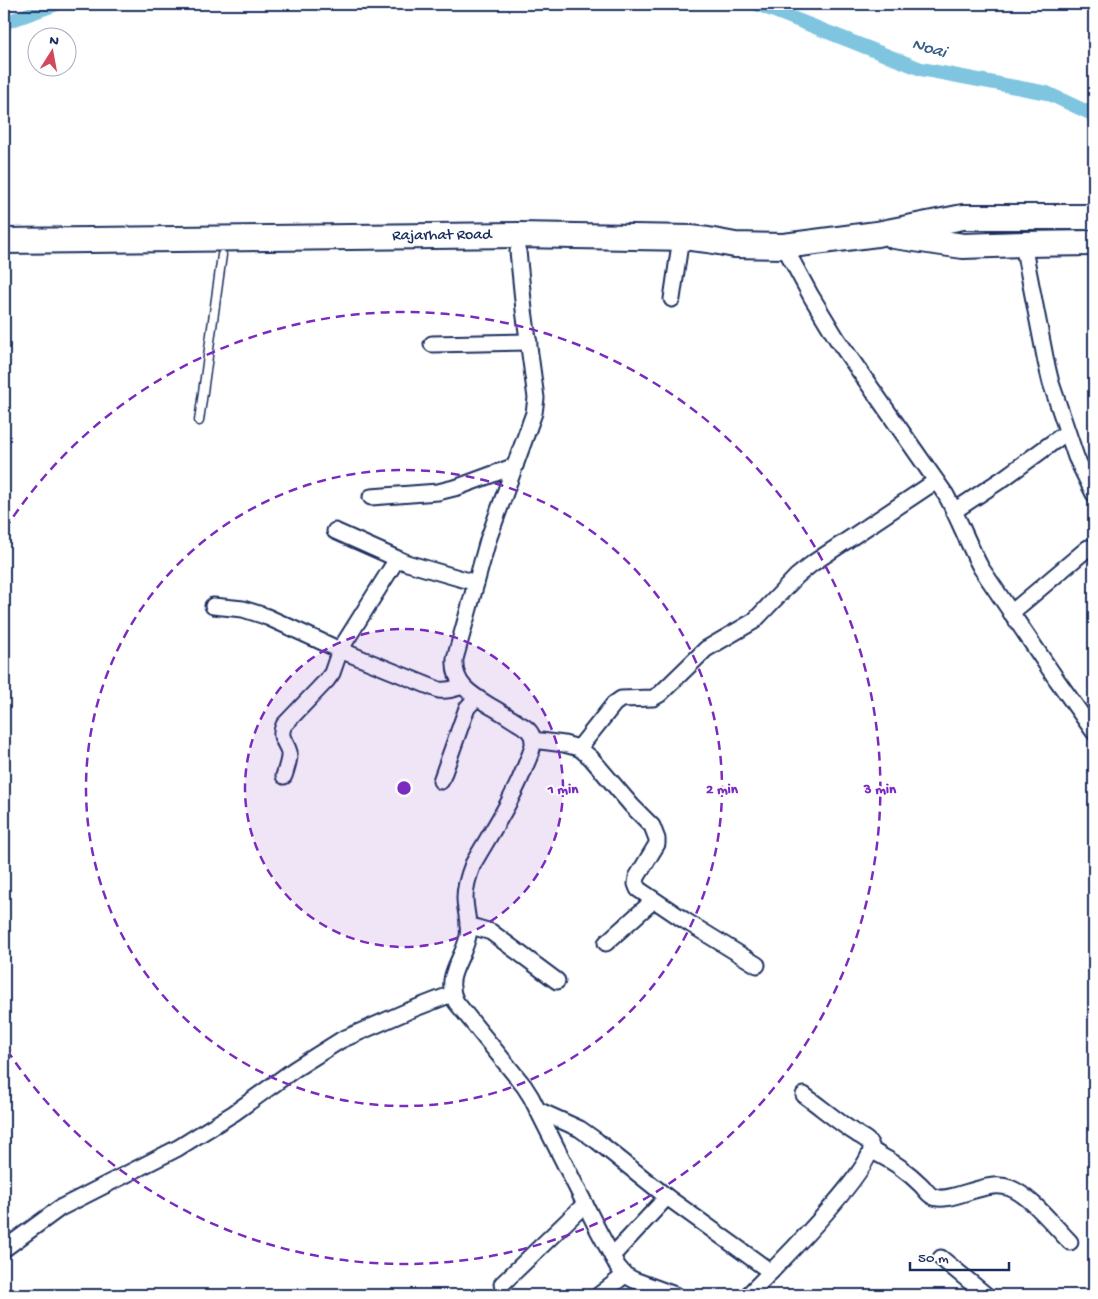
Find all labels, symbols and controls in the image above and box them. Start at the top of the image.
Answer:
north arrow [28,28,78,78]
text: N [48,32,60,51]
water label: Noai [909,34,951,64]
street label: Rajarhat Road [392,226,493,246]
centre of rings [395,779,413,797]
text: 1 min [547,781,579,799]
text: 2 min [706,781,739,799]
text: 3 min [863,781,897,799]
scale bar [910,1239,1009,1271]
text: 50 m [918,1250,949,1268]

